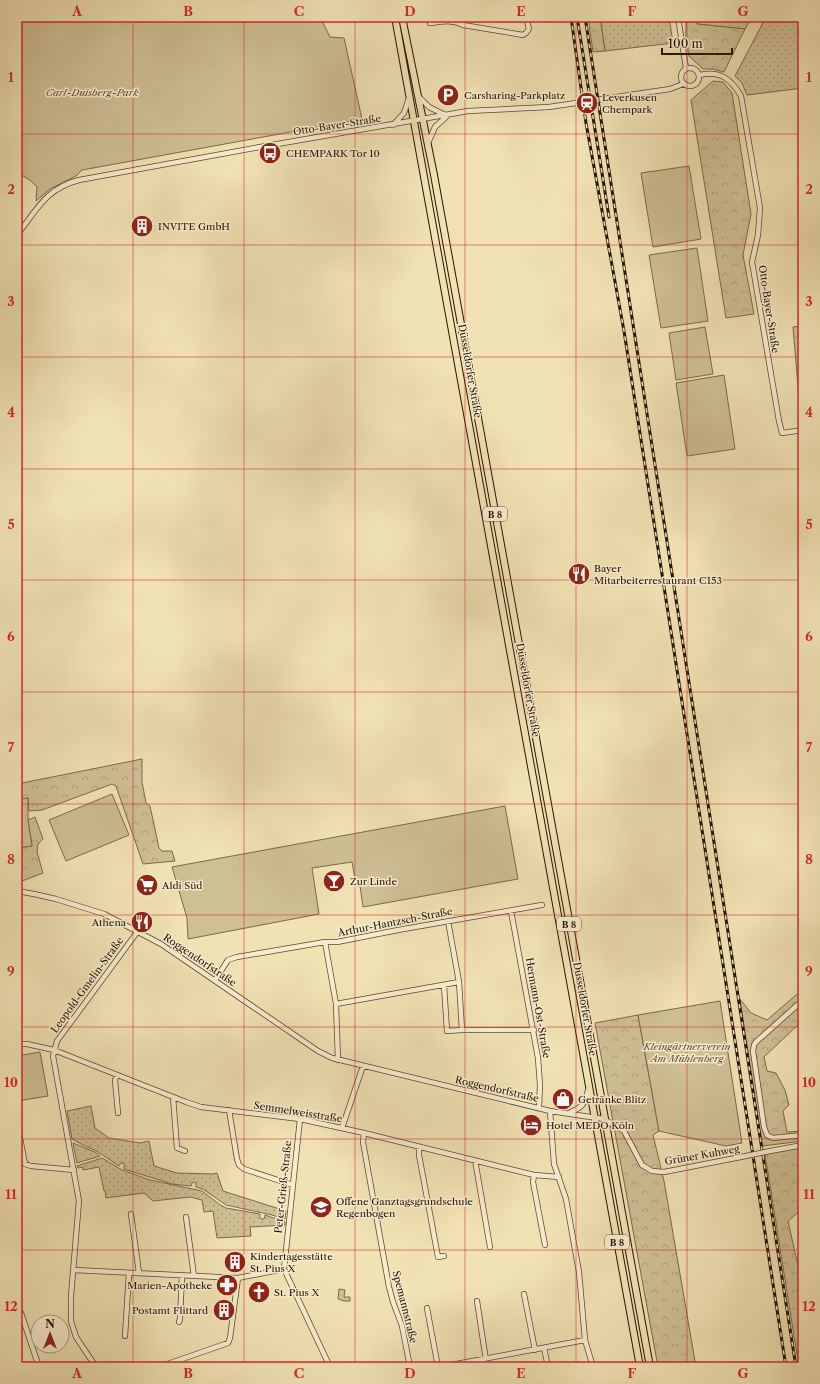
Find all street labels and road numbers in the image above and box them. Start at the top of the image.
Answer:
street label: Otto-Bayer-Straße [292,112,382,138]
street label: Otto-Bayer-Straße [756,264,782,354]
street label: Düsseldorfer Straße [455,323,485,419]
road number: B 8 [483,507,507,521]
street label: Düsseldorfer Straße [513,642,543,738]
street label: Arthur-Hantzsch-Straße [336,904,454,940]
road number: B 8 [557,917,581,931]
street label: Roggendorfstraße [161,931,239,990]
street label: Leopold-Gmelin-Straße [48,934,126,1036]
street label: Hermann-Ost-Straße [523,957,553,1060]
street label: Düsseldorfer Straße [570,961,600,1057]
street label: Roggendorfstraße [454,1073,541,1105]
street label: Semmelweisstraße [253,1099,344,1125]
street label: Peter-Grieß-Straße [272,1139,294,1234]
street label: Grüner Kuhweg [664,1142,741,1168]
road number: B 8 [605,1235,629,1249]
street label: Spemannstraße [390,1269,420,1345]

